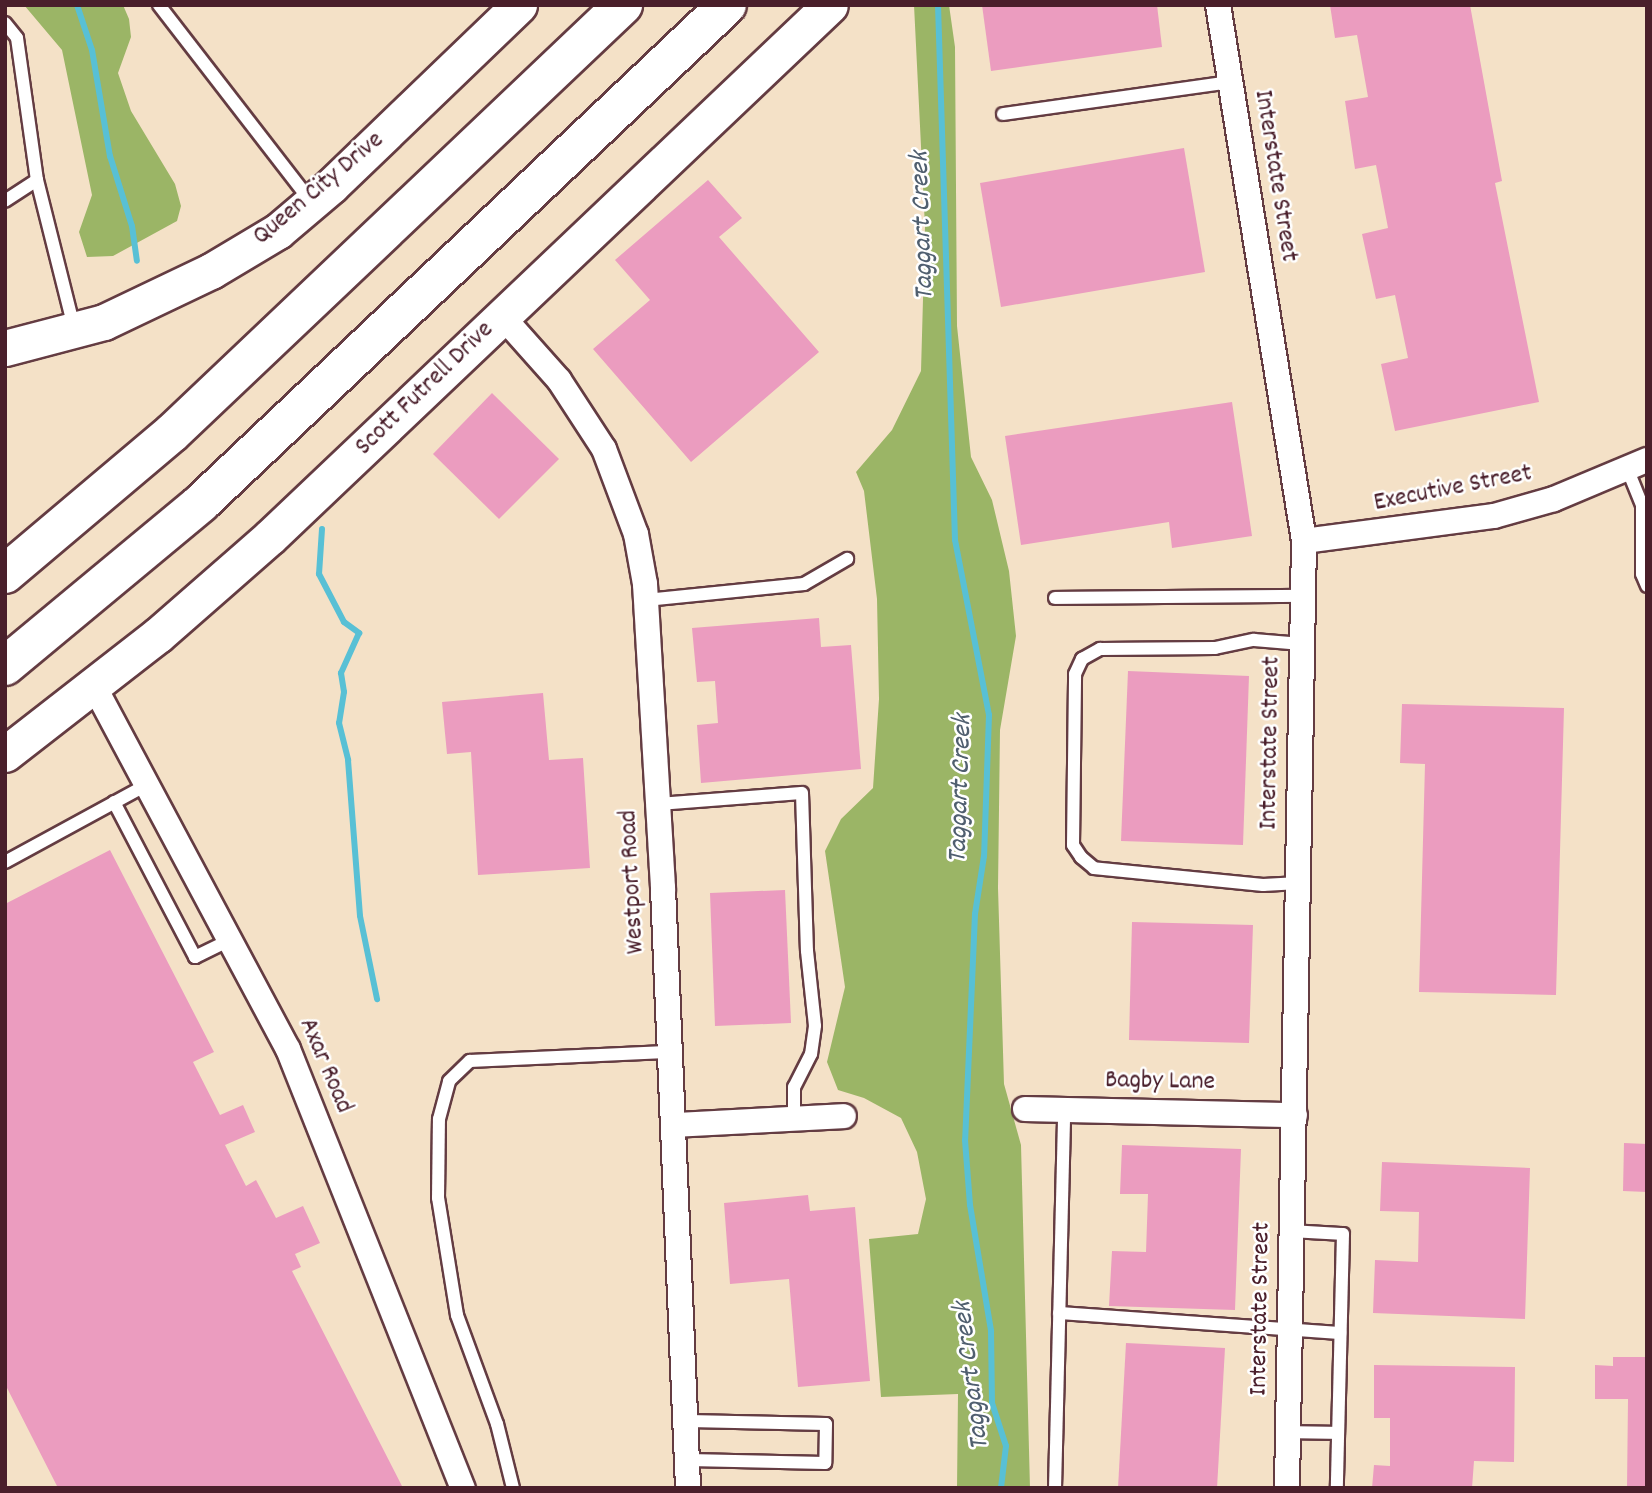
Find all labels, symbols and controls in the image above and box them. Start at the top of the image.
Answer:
street label: Interstate Street [1246,88,1304,264]
street label: Queen City Drive [247,125,391,253]
water label: Taggart Creek [905,151,943,301]
street label: Scott Futrell Drive [349,315,501,463]
street label: Executive Street [1371,458,1535,520]
street label: Interstate Street [1254,656,1288,830]
water label: Taggart Creek [943,714,981,864]
street label: Westport Road [614,809,652,955]
street label: Axar Road [291,1014,359,1118]
street label: Bagby Lane [1105,1065,1215,1099]
street label: Interstate Street [1244,1222,1278,1396]
water label: Taggart Creek [947,1300,999,1452]

